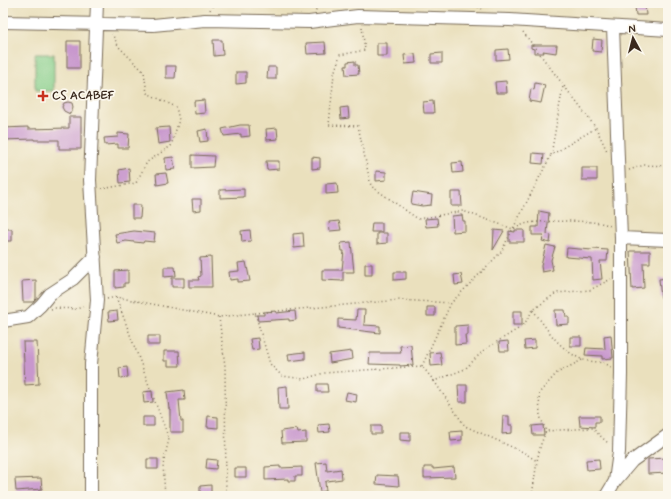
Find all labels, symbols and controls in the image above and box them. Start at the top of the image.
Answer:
north arrow [613,18,653,58]
text: N [627,22,636,36]
place label: CS ACABEF [52,88,115,104]
marker: CS ACABEF [37,90,49,102]

